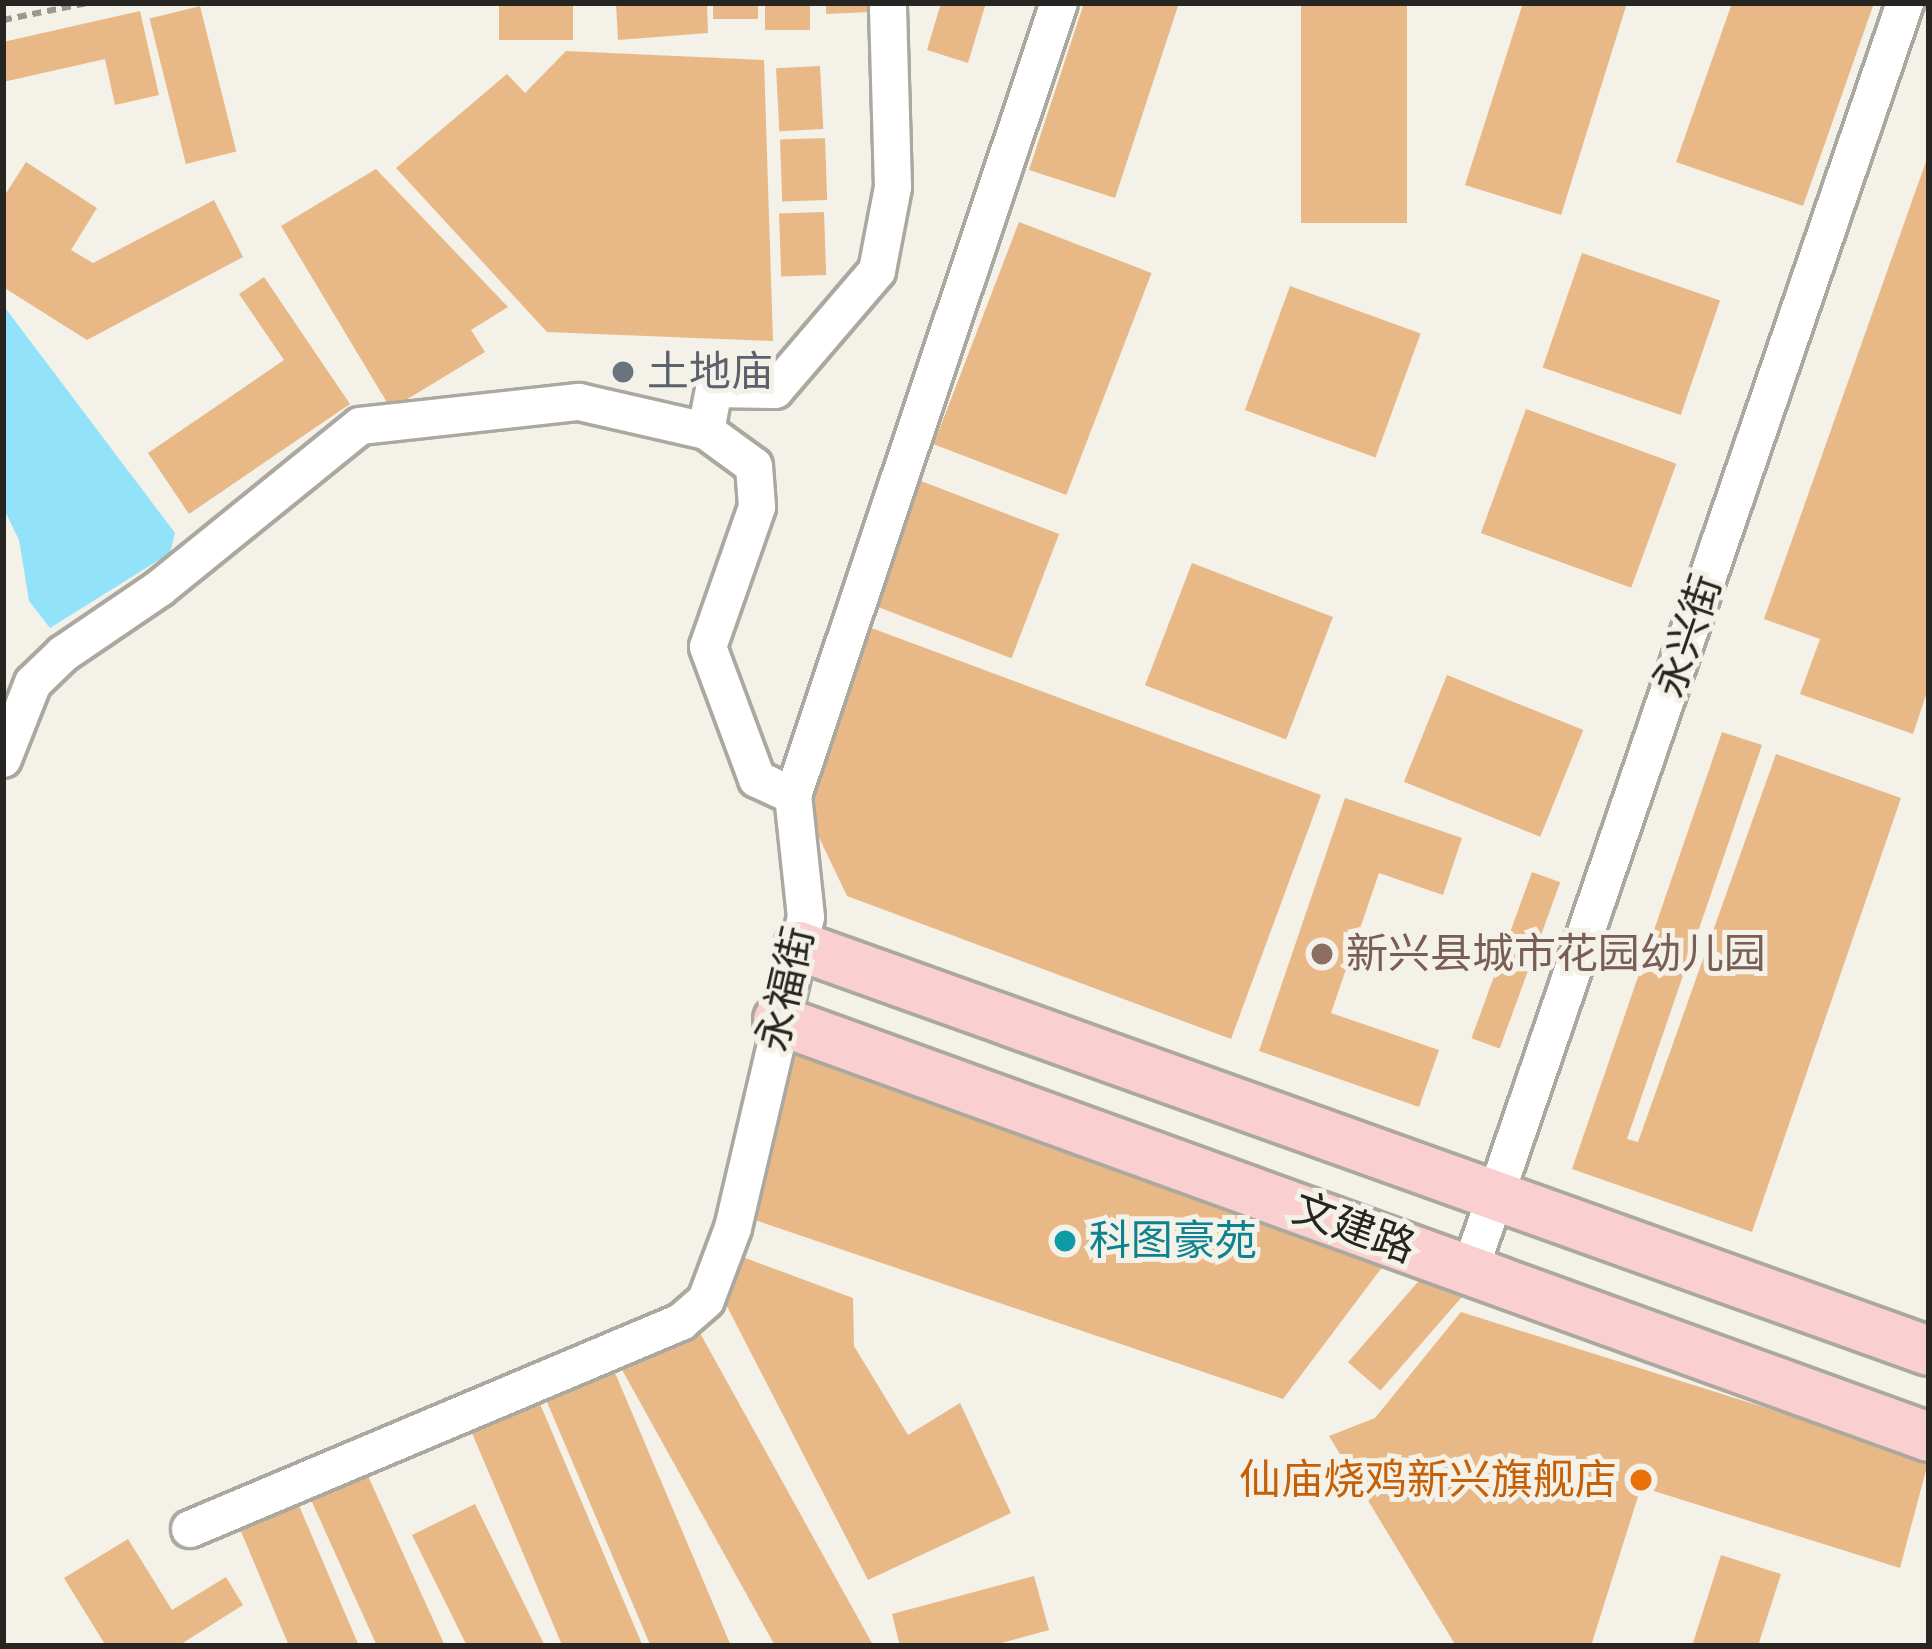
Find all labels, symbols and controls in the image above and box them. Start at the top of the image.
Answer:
place label: 土地庙 [647,347,773,397]
marker: 土地庙 [610,359,636,385]
street label: 永兴街 [1644,568,1732,704]
street label: 永福街 [747,922,825,1056]
place label: 新兴县城市花园幼儿园 [1346,929,1766,979]
marker: 新兴县城市花园幼儿园 [1309,941,1335,967]
street label: 文建路 [1286,1183,1422,1273]
place label: 科图豪苑 [1089,1216,1257,1266]
marker: 科图豪苑 [1052,1228,1078,1254]
place label: 仙庙烧鸡新兴旗舰店 [1239,1455,1617,1505]
marker: 仙庙烧鸡新兴旗舰店 [1628,1467,1654,1493]

